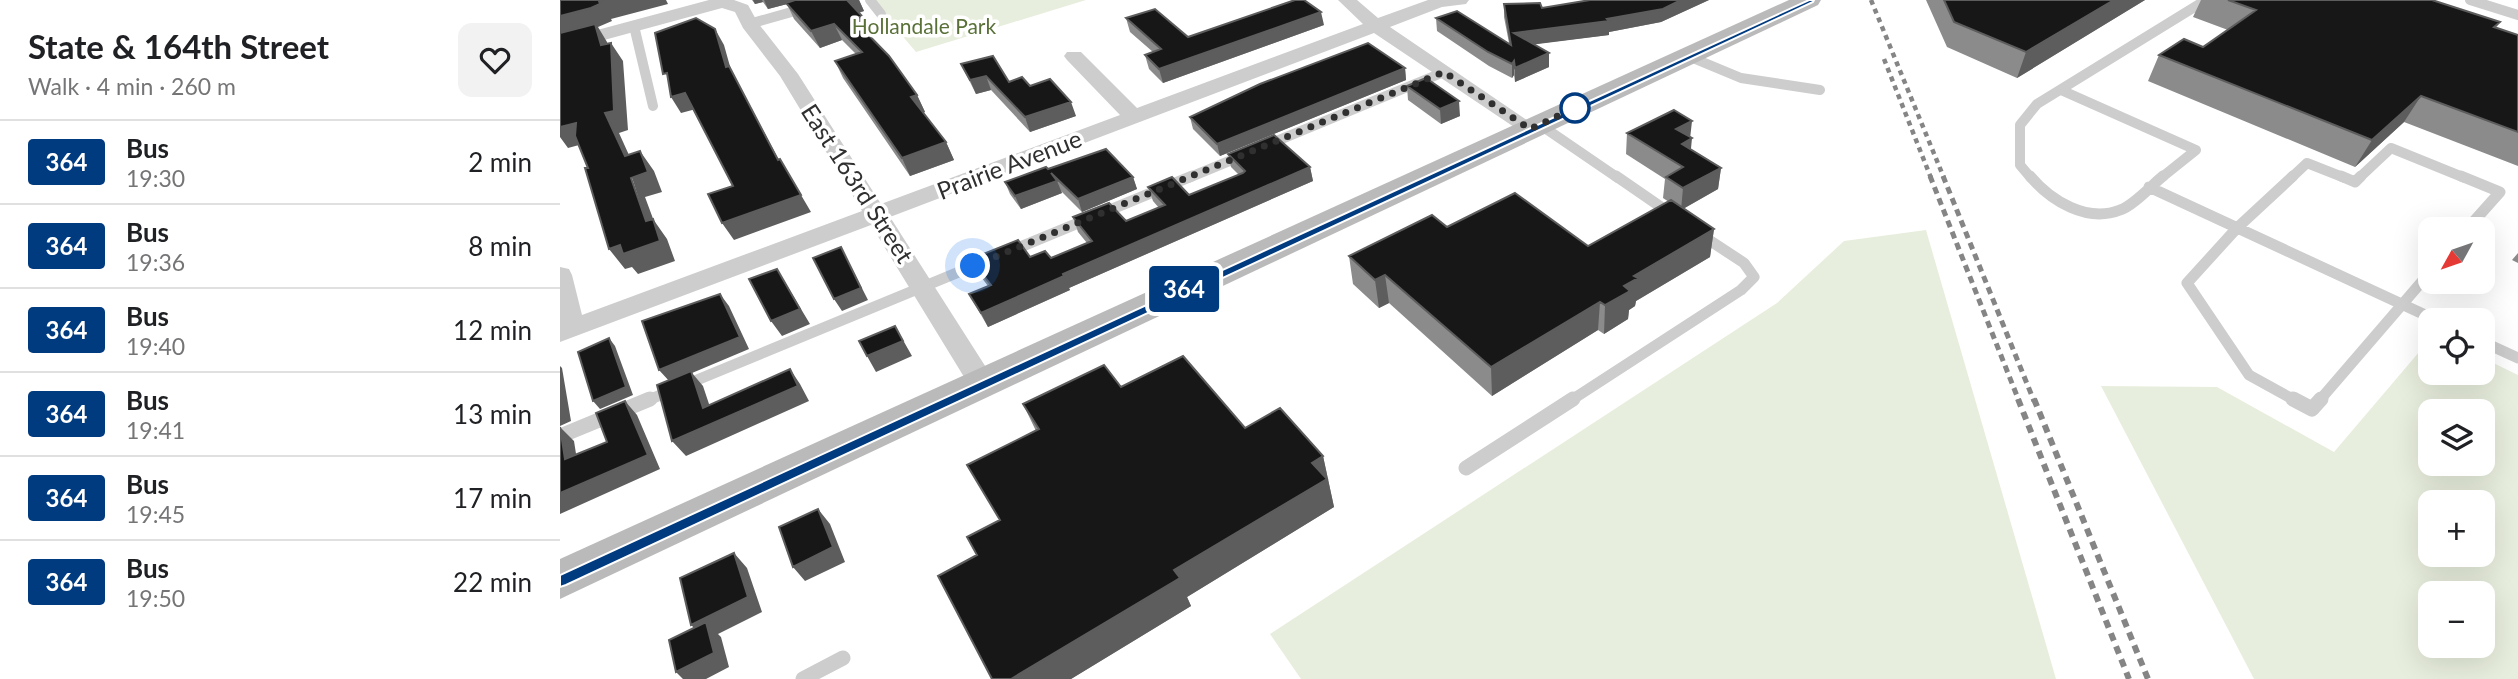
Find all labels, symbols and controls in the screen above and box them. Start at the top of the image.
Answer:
park label: Hollandale Park [852,13,996,38]
button: heart [458,23,532,97]
text: State & 164th Street [28,26,329,66]
text: Walk · 4 min · 260 m [28,72,236,100]
unlabelled marker [1560,93,1590,123]
street label: East 163rd Street [796,98,920,268]
street label: Prairie Avenue [933,123,1085,205]
text: Bus [126,132,169,164]
text: 2 min [468,146,532,178]
text: 364 [46,147,87,176]
text: 19:30 [126,164,185,192]
text: Bus [126,216,169,248]
north arrow [2418,217,2496,294]
map controls [2418,217,2495,658]
text: 8 min [468,230,532,262]
text: 364 [46,231,87,260]
text: 19:36 [126,248,185,276]
your location [955,248,990,283]
line badge: 364 [1144,266,1224,312]
text: 364 [1163,274,1205,303]
text: Bus [126,300,169,332]
button: locate [2418,308,2495,385]
text: 12 min [453,314,532,346]
text: 364 [46,315,87,344]
text: 19:40 [126,332,185,360]
text: Bus [126,384,169,416]
text: 13 min [453,398,532,430]
text: 364 [46,399,87,428]
button: layers [2418,399,2495,476]
text: 19:41 [126,416,185,444]
text: Bus [126,468,169,500]
text: 17 min [453,482,532,514]
text: 364 [46,483,87,512]
button: + [2418,490,2495,567]
text: 19:45 [126,500,185,528]
text: Bus [126,552,169,584]
text: 22 min [453,566,532,598]
text: 364 [46,567,87,596]
button: − [2418,581,2495,658]
text: 19:50 [126,584,185,612]

